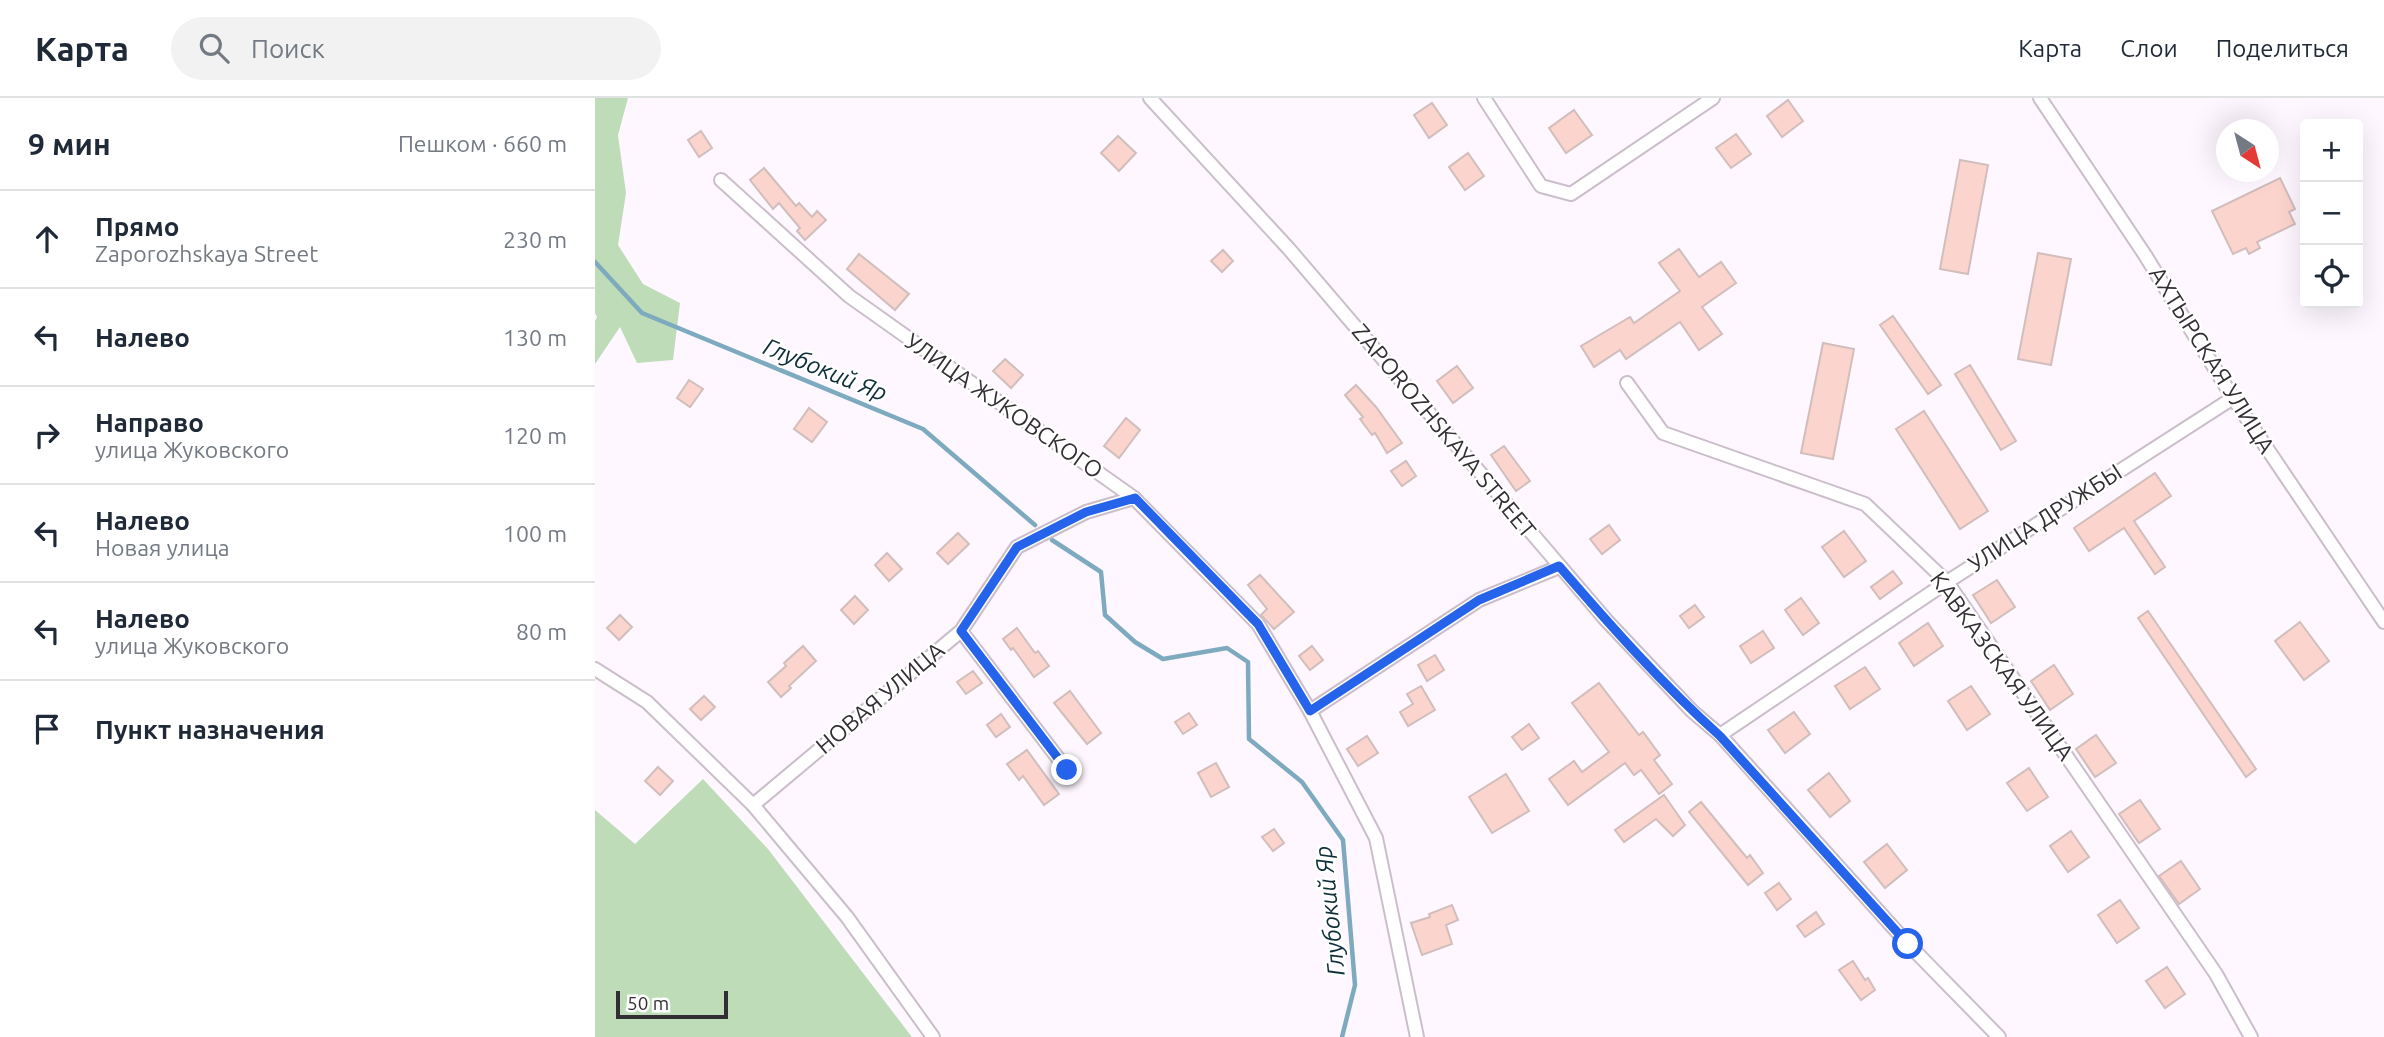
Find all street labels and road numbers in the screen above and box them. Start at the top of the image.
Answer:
street label: АХТЫРСКАЯ УЛИЦА [2145,262,2280,458]
street label: ZAPOROZHSKAYA STREET [1348,319,1541,543]
street label: УЛИЦА ЖУКОВСКОГО [901,328,1108,483]
street label: УЛИЦА ДРУЖБЫ [1964,459,2126,576]
street label: КАВКАЗСКАЯ УЛИЦА [1926,567,2079,765]
street label: НОВАЯ УЛИЦА [811,637,949,758]

